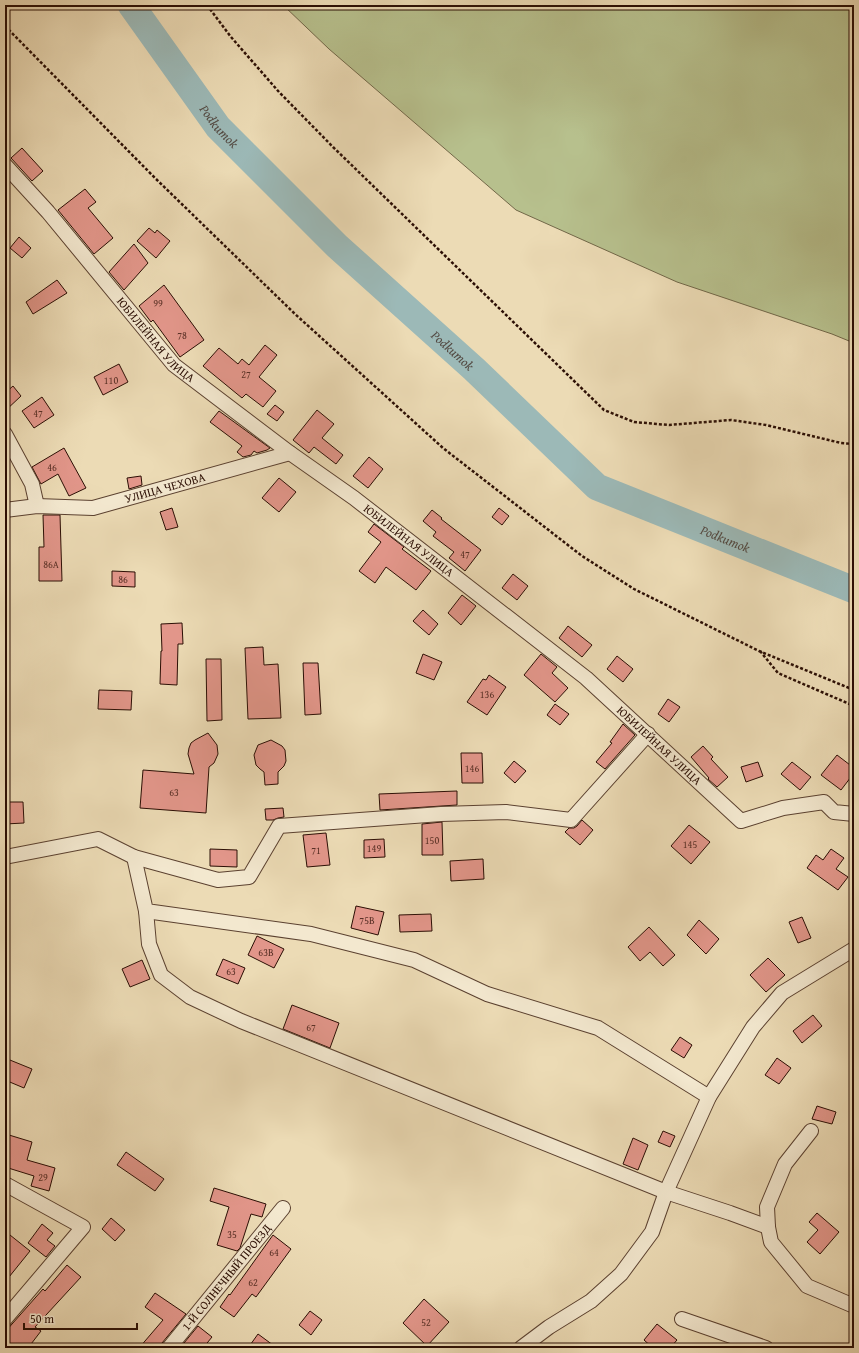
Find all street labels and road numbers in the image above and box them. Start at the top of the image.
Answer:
street label: ЮБИЛЕЙНАЯ УЛИЦА [113,293,199,386]
street label: УЛИЦА ЧЕХОВА [123,468,208,507]
street label: ЮБИЛЕЙНАЯ УЛИЦА [360,500,458,581]
street label: ЮБИЛЕЙНАЯ УЛИЦА [613,702,706,789]
street label: 1-Й СОЛНЕЧНЫЙ ПРОЕЗД [178,1220,275,1334]

